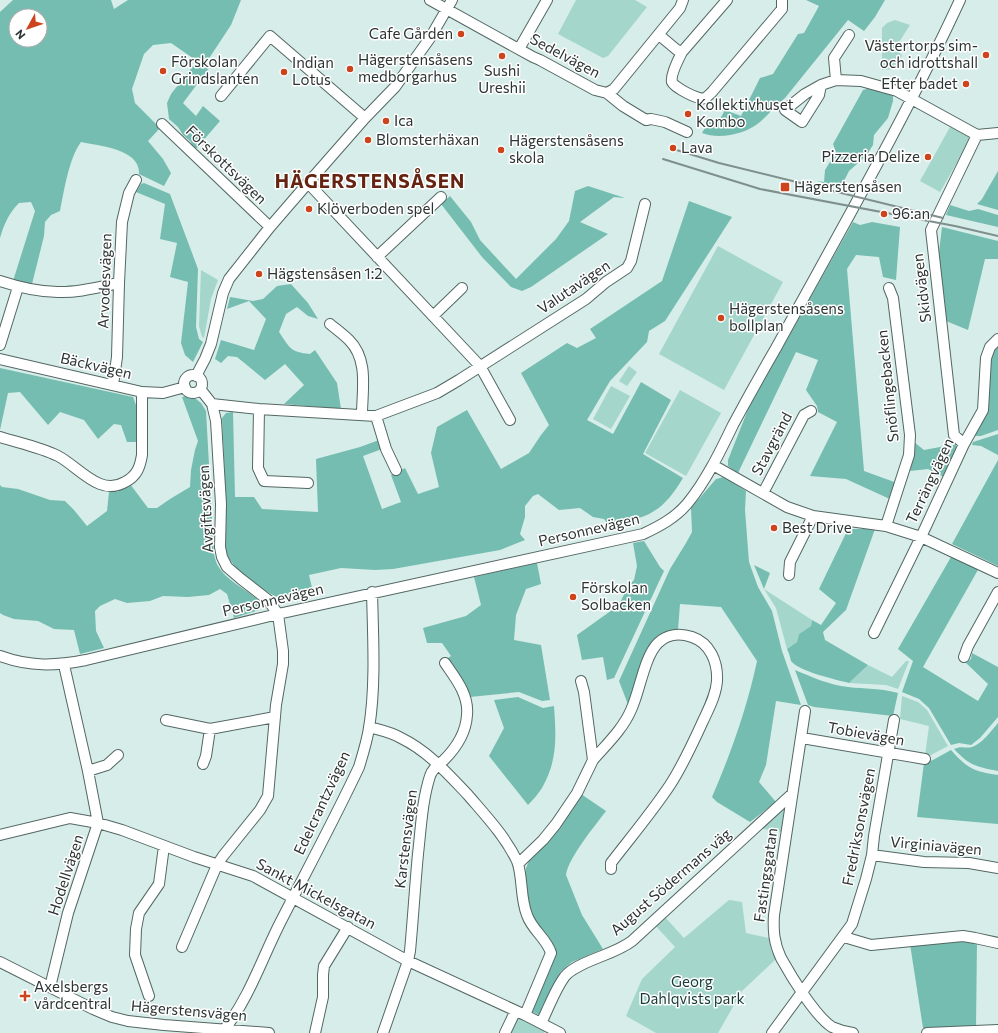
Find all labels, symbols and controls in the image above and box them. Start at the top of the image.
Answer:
north arrow [8,8,48,48]
place label: Cafe Gården [369,24,453,42]
text: N [12,27,28,42]
marker: Cafe Gården [456,29,466,39]
street label: Sedelvägen [527,29,604,81]
place label: Västertorps sim- och idrottshall [864,36,978,71]
place label: Hägerstensåsens medborgarhus [358,50,473,85]
marker: Västertorps sim- och idrottshall [981,50,991,60]
marker: Sushi Ureshii [497,51,507,61]
place label: Förskolan Grindslanten [171,52,259,87]
place label: Indian Lotus [292,53,334,88]
place label: Sushi Ureshii [478,61,526,96]
marker: Hägerstensåsens medborgarhus [345,64,355,74]
marker: Förskolan Grindslanten [158,66,168,76]
marker: Indian Lotus [279,67,289,77]
place label: Efter badet [881,74,958,92]
marker: Efter badet [961,79,971,89]
place label: Kollektivhuset Kombo [696,95,794,130]
marker: Kollektivhuset Kombo [683,109,693,119]
place label: Ica [394,111,413,129]
marker: Ica [381,116,391,126]
street label: Förskottsvägen [183,121,271,207]
place label: Blomsterhäxan [376,130,479,148]
place label: Hägerstensåsens skola [509,131,624,166]
marker: Blomsterhäxan [363,135,373,145]
place label: Lava [681,138,713,156]
marker: Lava [668,143,678,153]
marker: Hägerstensåsens skola [496,145,506,155]
place label: Pizzeria Delize [821,147,920,165]
marker: Pizzeria Delize [923,152,933,162]
district label: HÄGERSTENSÅSEN [275,167,465,192]
place label: Hägerstensåsen [794,177,902,195]
marker: Hägerstensåsen [779,181,791,193]
place label: Klöverboden spel [317,199,434,217]
marker: Klöverboden spel [304,204,314,214]
place label: 96:an [892,204,930,222]
marker: 96:an [879,209,889,219]
street label: Arvodesvägen [93,233,115,329]
street label: Skidvägen [908,253,934,324]
street label: Valutavägen [534,255,613,317]
place label: Hägstensåsen 1:2 [267,264,383,282]
marker: Hägstensåsen 1:2 [254,269,264,279]
place label: Hägerstensåsens bollplan [729,299,844,334]
marker: Hägerstensåsens bollplan [716,313,726,323]
street label: Snöflingebacken [872,329,902,443]
street label: Bäckvägen [59,348,134,382]
street label: Stavgränd [747,409,795,478]
street label: Terrängvägen [901,435,957,526]
street label: Avgiftsvägen [194,465,216,553]
street label: Personnevägen [536,509,641,549]
place label: Best Drive [782,518,852,536]
marker: Best Drive [769,523,779,533]
place label: Förskolan Solbacken [581,578,651,613]
street label: Personnevägen [220,579,325,619]
marker: Förskolan Solbacken [568,592,578,602]
street label: Tobievägen [826,717,906,749]
street label: Edelcrantzvägen [289,748,353,857]
street label: Fredriksonsvägen [838,766,878,887]
street label: Karstensvägen [390,788,420,889]
street label: August Södermans väg [606,824,734,939]
street label: Fastingsgatan [749,827,781,923]
street label: Hodellvägen [43,832,87,918]
street label: Virginiavägen [889,832,983,858]
street label: Sankt Mickelsgatan [254,854,379,932]
park label: Georg Dahlqvists park [639,972,745,1007]
place label: Axelsbergs vårdcentral [34,977,111,1012]
marker: Axelsbergs vårdcentral [19,990,31,1002]
street label: Hägerstensvägen [130,996,248,1024]

